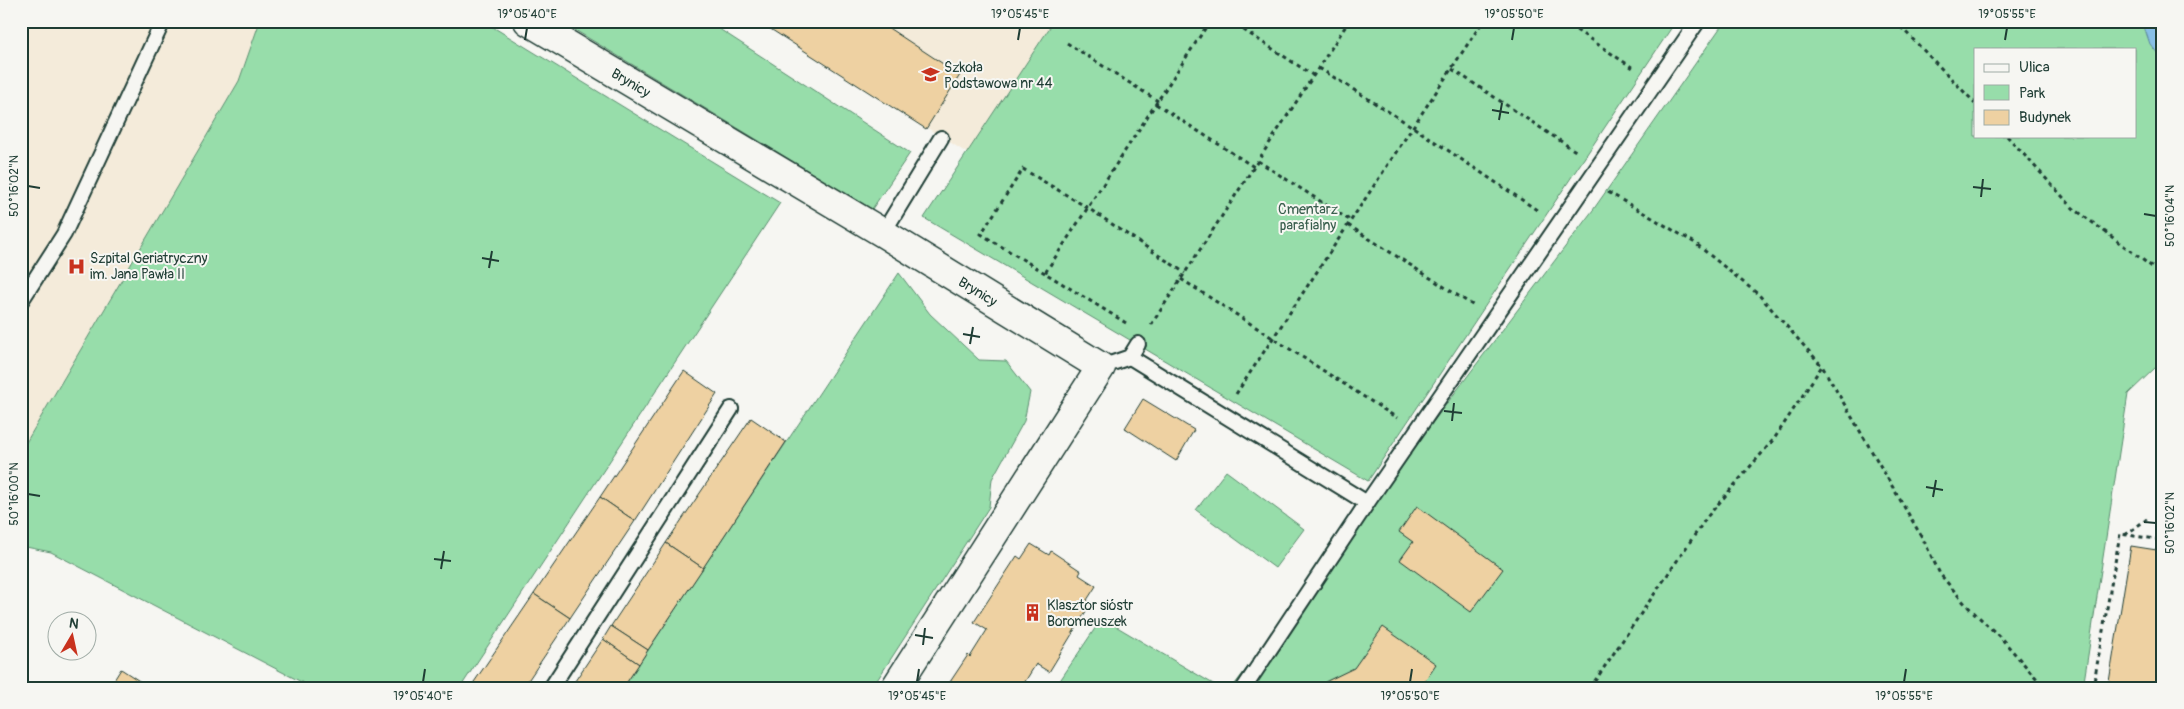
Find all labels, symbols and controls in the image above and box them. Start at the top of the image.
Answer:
text: 19°05'40"E [497,7,557,22]
text: 19°05'45"E [991,7,1049,22]
text: 19°05'50"E [1484,7,1544,22]
text: 19°05'55"E [1978,7,2036,22]
legend [1974,48,2136,138]
text: Ulica [2019,58,2050,77]
place label: Szkoła Podstawowa nr 44 [944,59,1053,92]
street label: Brynicy [608,64,654,101]
school or university icon: Szkoła Podstawowa nr 44 [920,65,940,85]
text: Park [2019,84,2046,103]
text: Budynek [2019,108,2072,127]
text: 50°16'02"N [7,155,22,217]
text: 50°16'04"N [2163,185,2178,247]
park label: Cmentarz parafialny [1278,201,1338,234]
place label: Szpital Geriatryczny im. Jana Pawła II [90,250,208,283]
hospital icon: Szpital Geriatryczny im. Jana Pawła II [66,256,86,276]
street label: Brynicy [955,273,1001,310]
text: 50°16'00"N [7,462,22,526]
text: 50°16'02"N [2163,492,2178,554]
place label: Klasztor sióstr Boromeuszek [1047,597,1133,630]
building icon: Klasztor sióstr Boromeuszek [1023,603,1043,623]
north arrow [48,612,98,662]
text: N [68,615,80,633]
text: 19°05'40"E [393,689,453,704]
text: 19°05'45"E [888,689,946,704]
text: 19°05'50"E [1380,689,1440,704]
text: 19°05'55"E [1875,689,1933,704]

